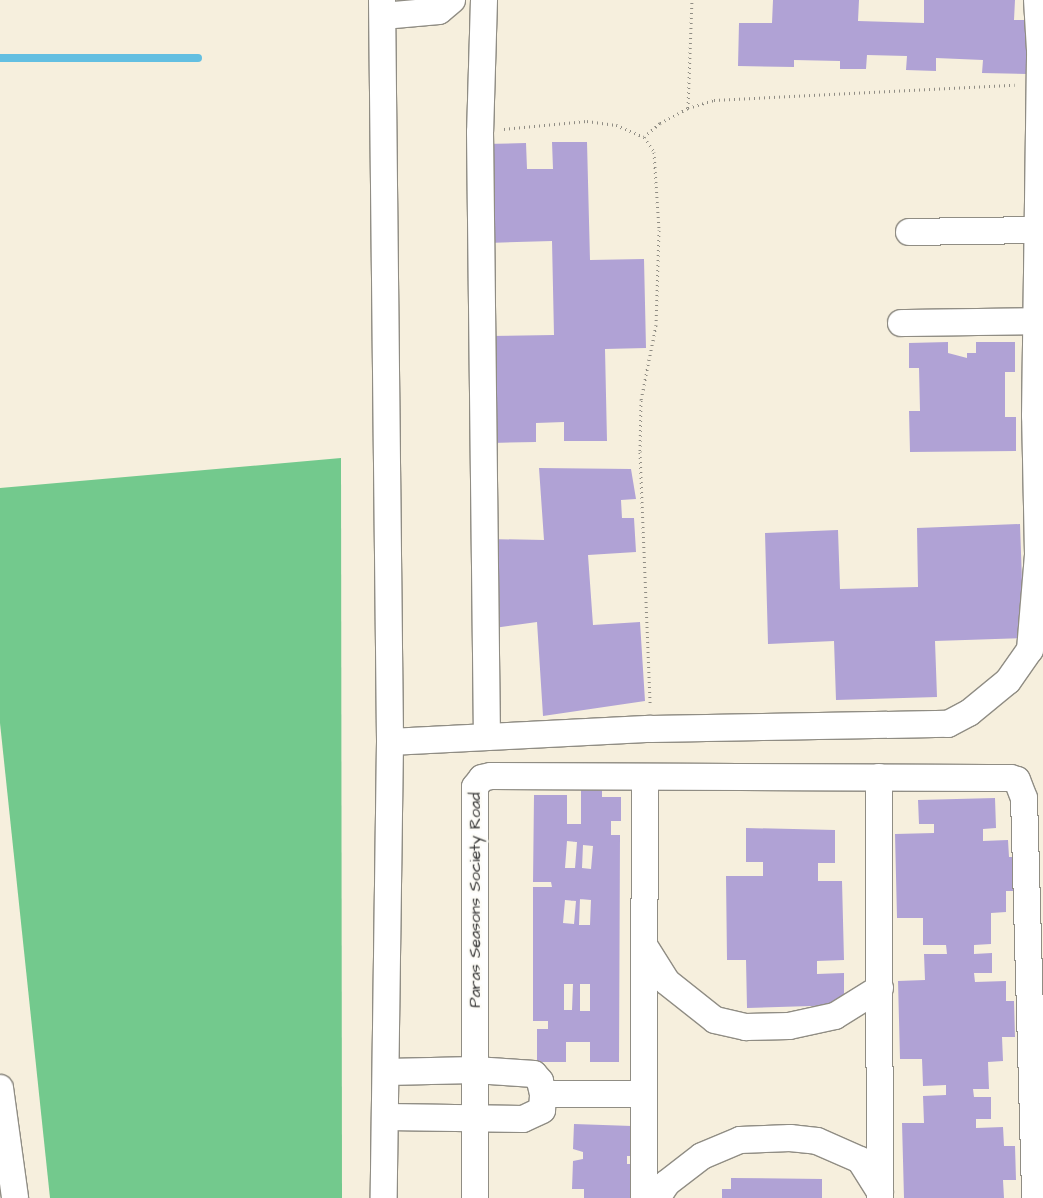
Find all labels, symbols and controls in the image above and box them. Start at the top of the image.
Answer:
street label: Paras Seasons Society Road [465,792,485,1008]

